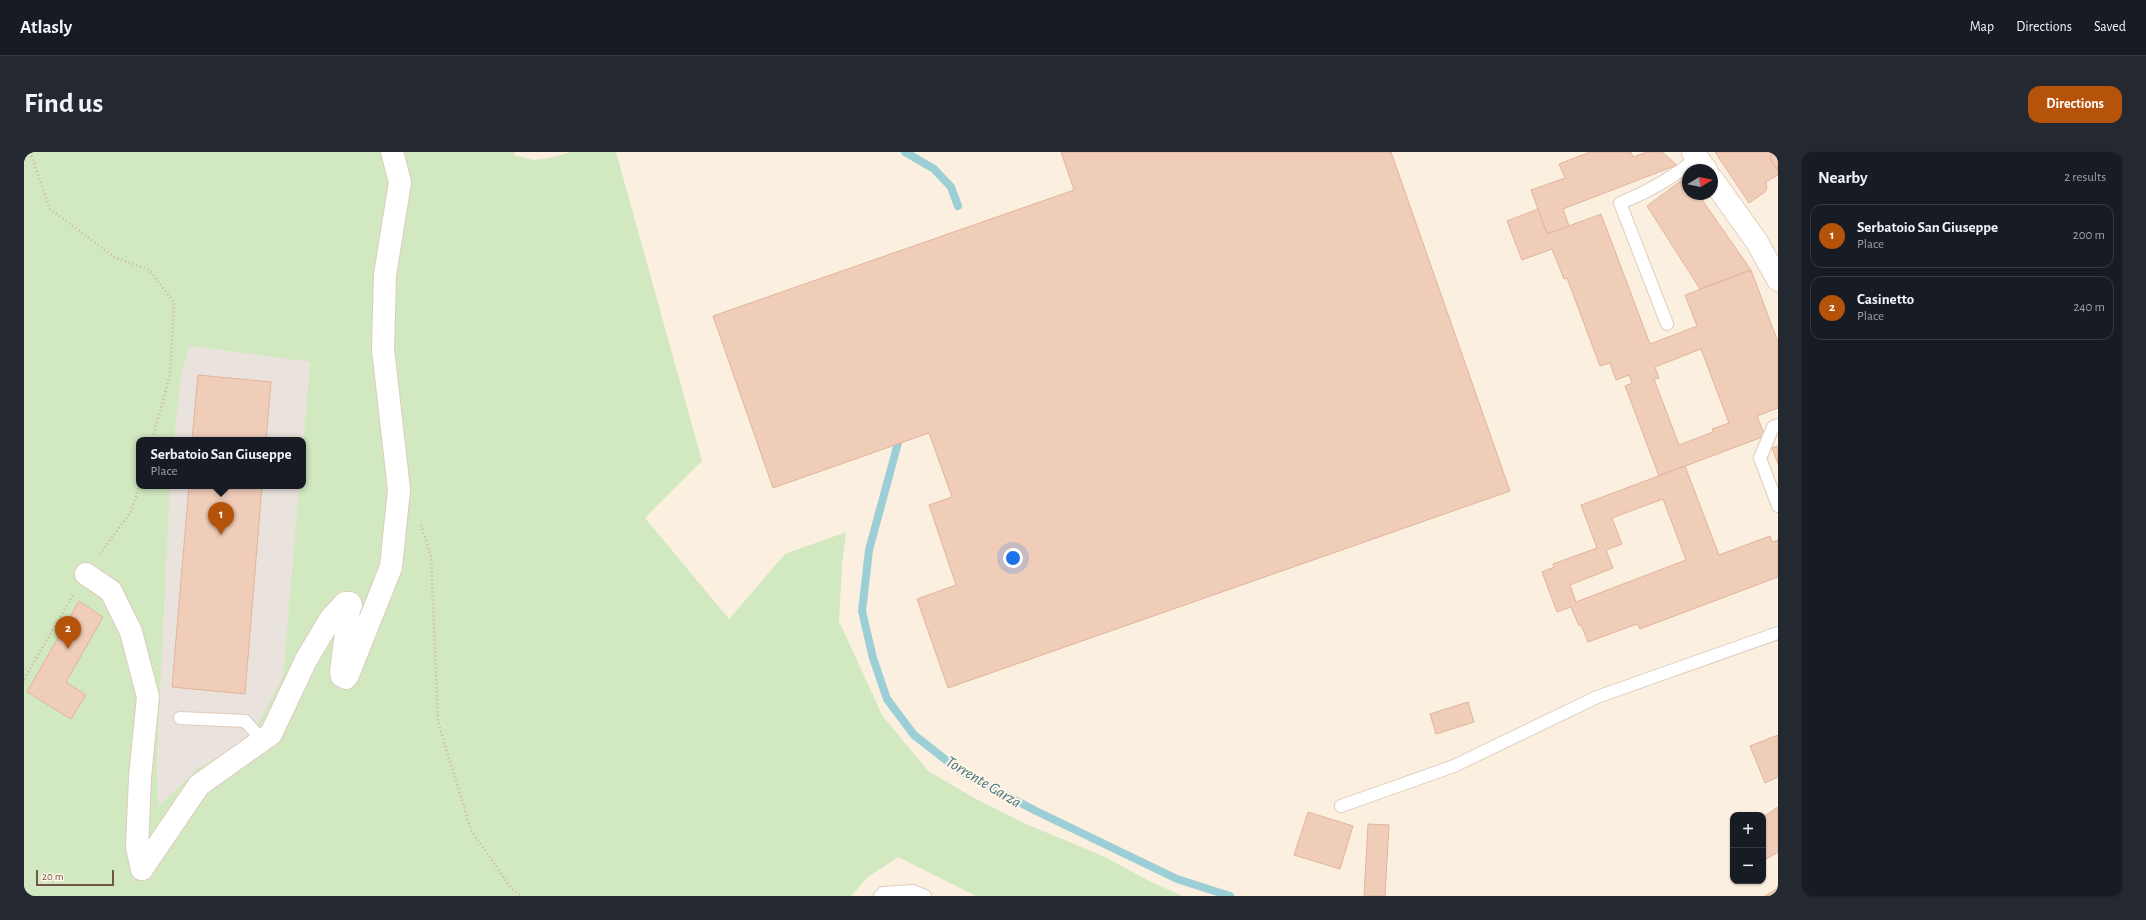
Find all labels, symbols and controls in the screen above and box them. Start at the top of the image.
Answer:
text: Atlasly [20,18,72,37]
text: Map [1970,20,1994,34]
text: Directions [2016,20,2072,34]
text: Saved [2094,20,2126,34]
button: Directions [2028,86,2122,123]
text: Find us [24,90,103,118]
north arrow [1682,164,1718,200]
text: Nearby [1818,169,1868,186]
text: 2 results [2064,171,2106,184]
text: Serbatoio San Giuseppe [1857,220,1998,235]
text: 1 [1830,229,1834,242]
text: 200 m [2073,229,2105,242]
text: Place [1857,238,1884,251]
text: Casinetto [1857,292,1914,307]
text: 2 [1829,301,1835,314]
text: 240 m [2073,301,2105,314]
text: Place [1857,310,1884,323]
popup [136,437,306,489]
text: Serbatoio San Giuseppe [150,447,292,462]
text: Place [150,465,177,478]
pin: 1 [208,502,234,535]
your location [1003,548,1023,568]
pin: 2 [55,616,81,649]
water label: Torrente Garza [943,753,1024,811]
map controls [1730,812,1766,884]
button: + [1730,812,1766,848]
button: − [1730,848,1766,884]
scale bar [36,868,114,887]
text: 20 m [42,871,63,882]

